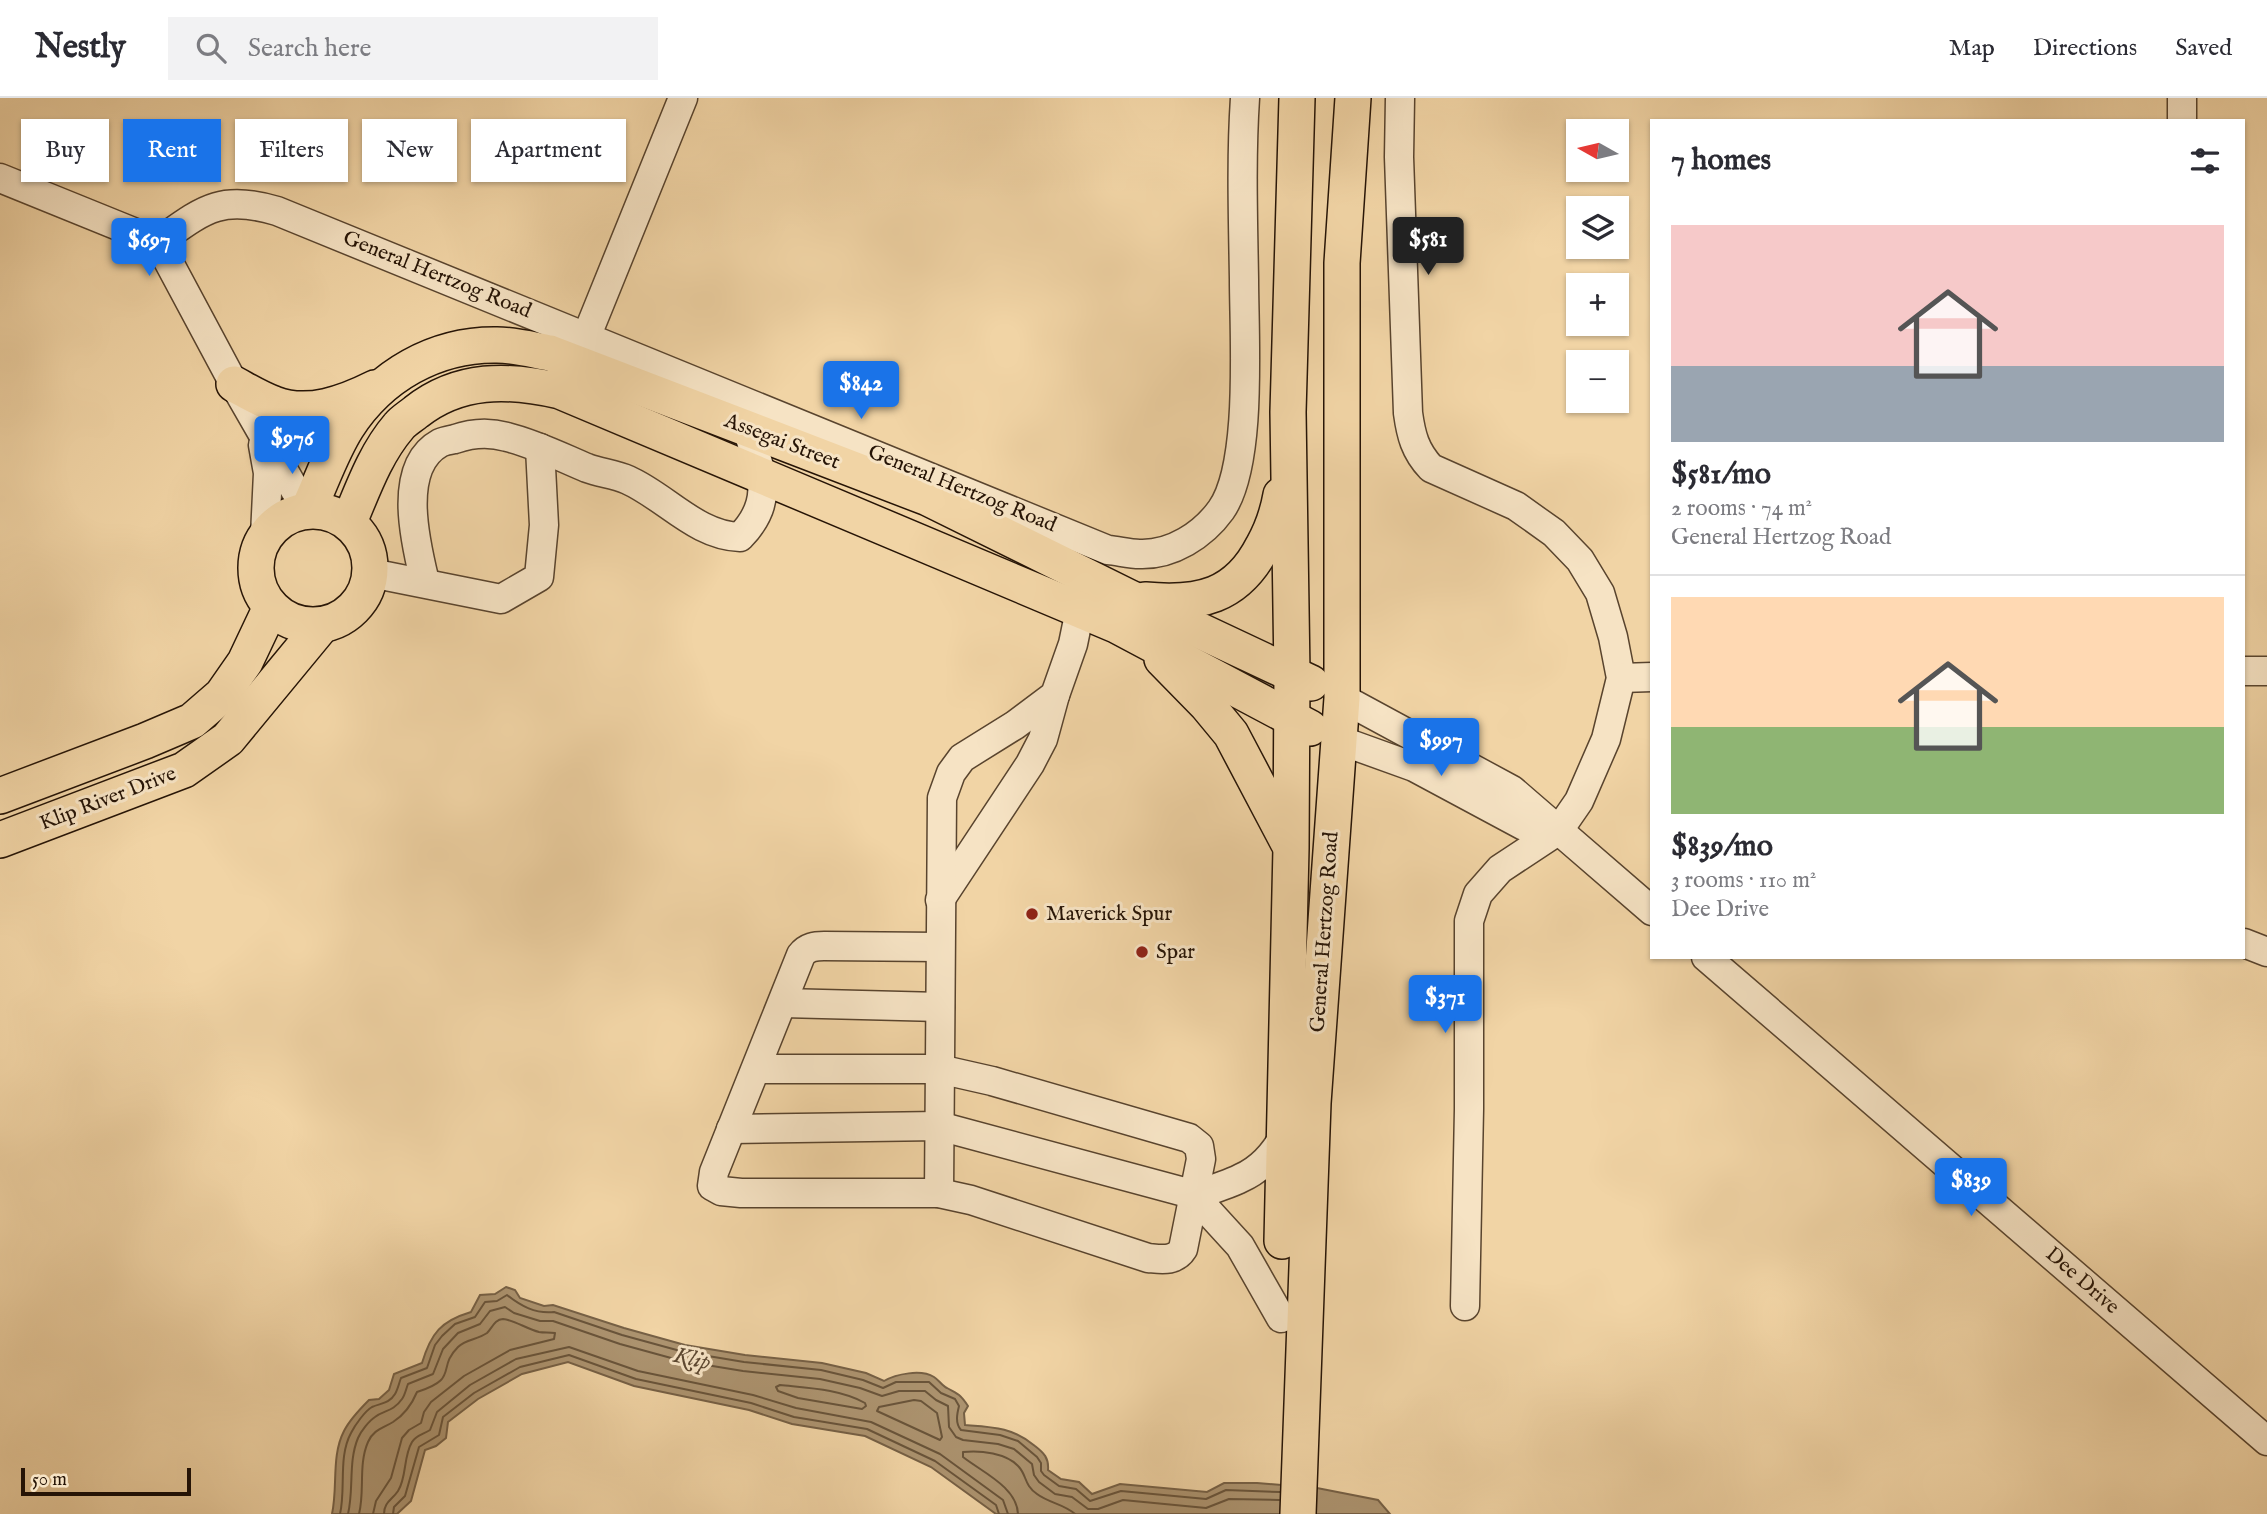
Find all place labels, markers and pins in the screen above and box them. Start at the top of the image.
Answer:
pin: $697 [108,218,190,278]
pin: $581 [1387,218,1469,277]
pin: $842 [820,362,902,421]
pin: $976 [251,416,333,476]
pin: $997 [1400,718,1482,778]
place label: Maverick Spur [1046,901,1172,928]
marker: Maverick Spur [1024,906,1040,922]
place label: Spar [1156,939,1195,966]
marker: Spar [1134,944,1150,960]
pin: $371 [1404,976,1486,1035]
pin: $839 [1930,1158,2012,1218]

